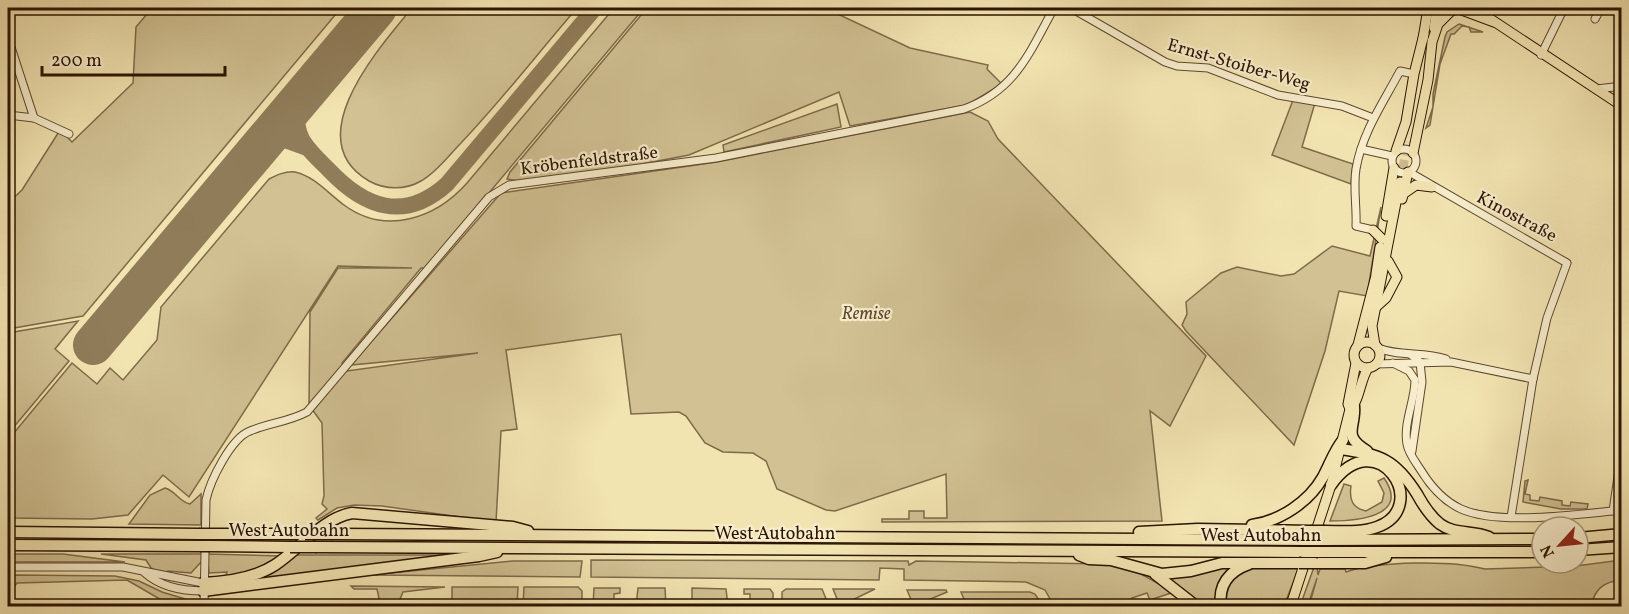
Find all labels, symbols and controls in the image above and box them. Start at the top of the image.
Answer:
street label: Ernst-Stoiber-Weg [1164,33,1313,98]
scale bar [42,39,225,77]
text: 200 m [51,49,102,74]
street label: Kröbenfeldstraße [519,141,659,182]
street label: Kinostraße [1472,186,1561,249]
park label: Remise [841,302,891,327]
north arrow [1530,515,1590,575]
street label: West Autobahn [228,519,350,544]
street label: West Autobahn [714,522,836,547]
street label: West Autobahn [1200,524,1322,549]
text: N [1536,540,1561,561]

